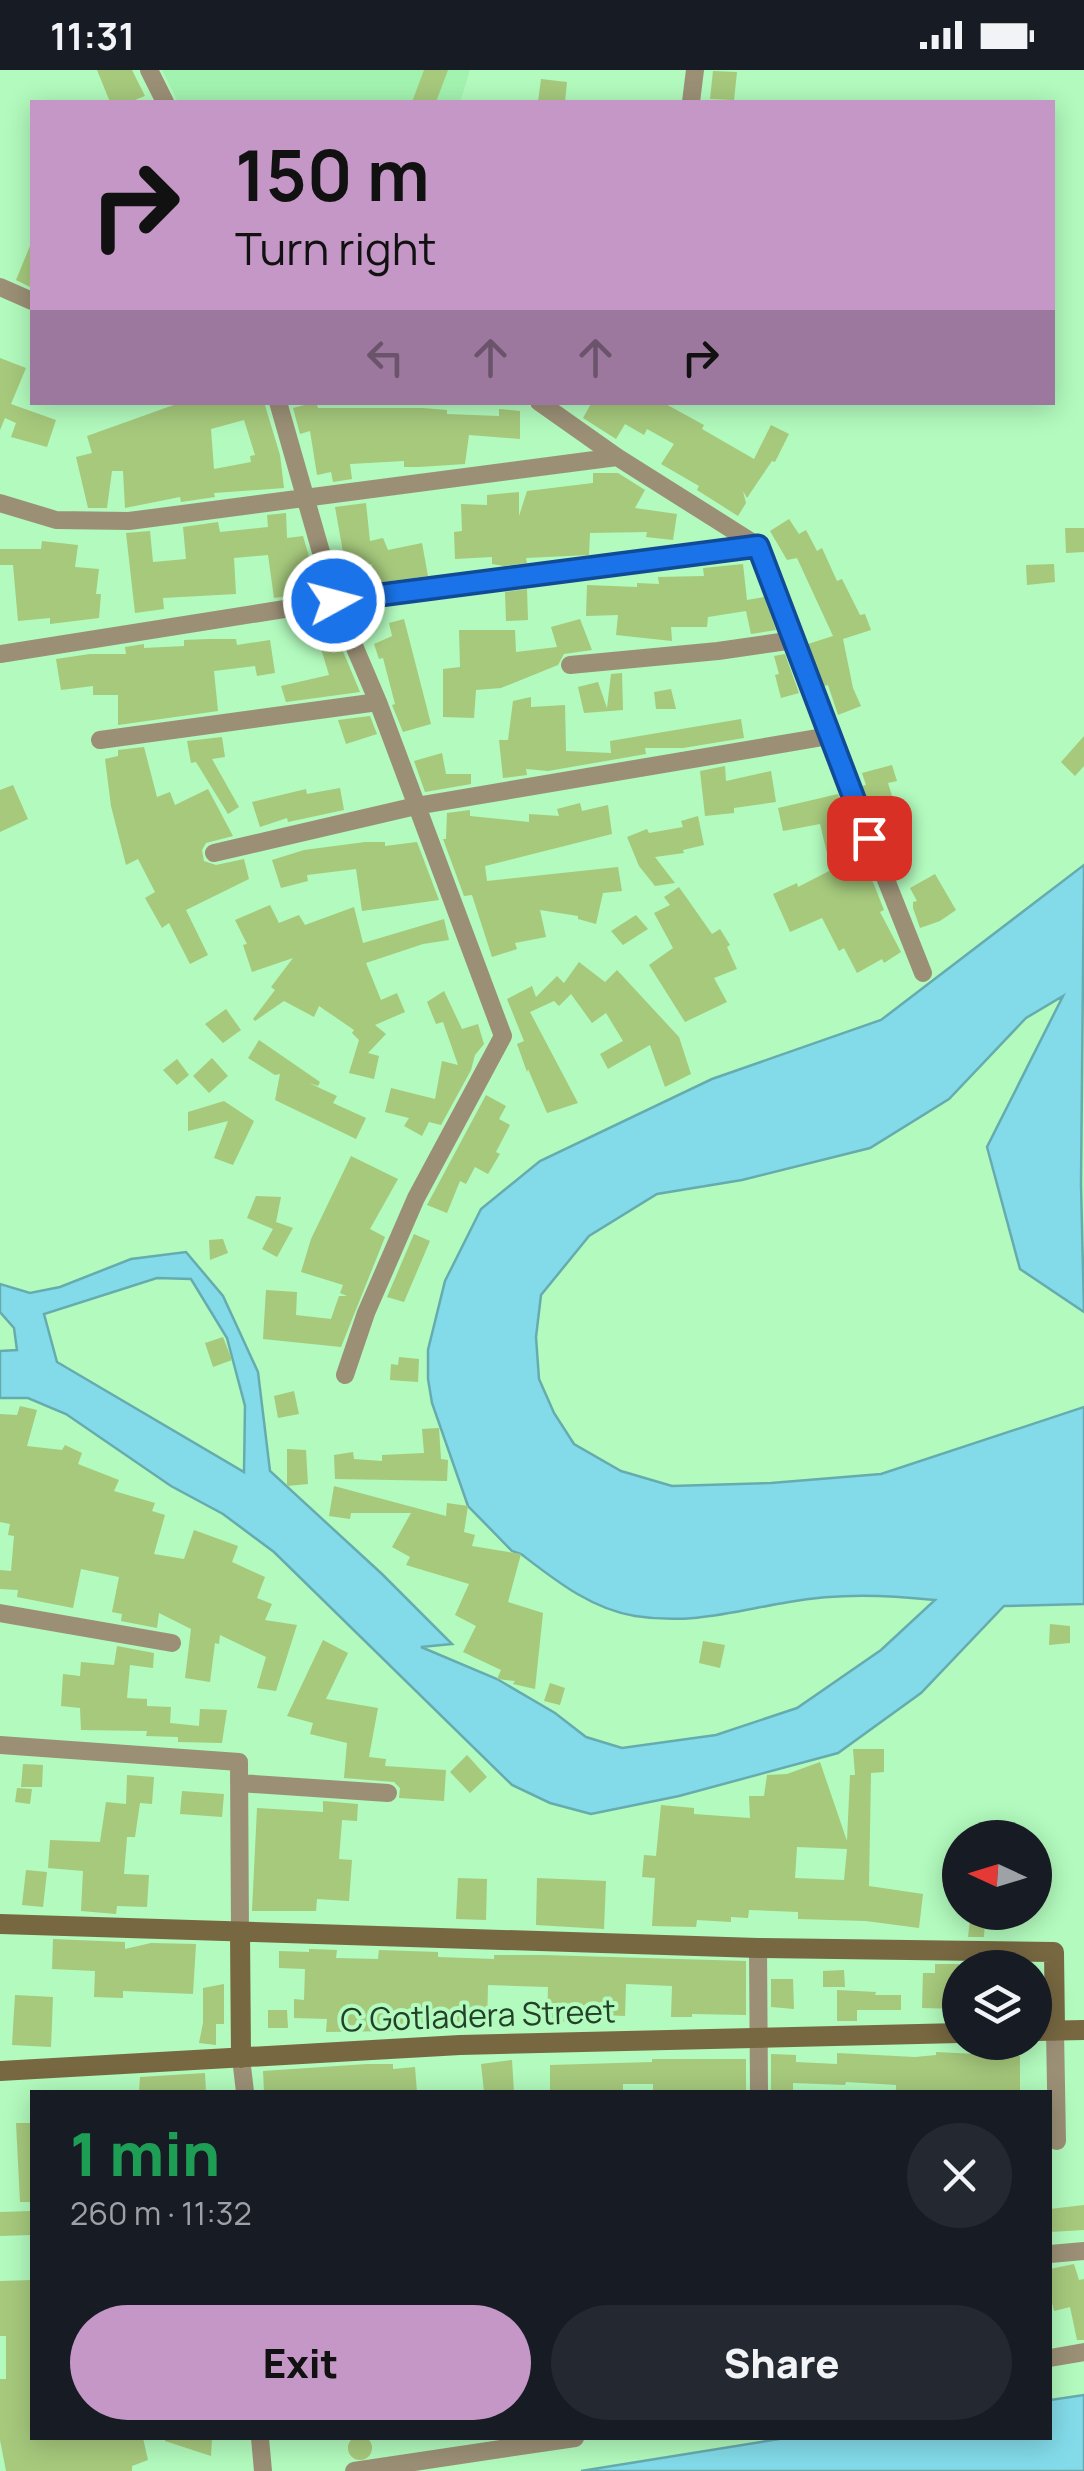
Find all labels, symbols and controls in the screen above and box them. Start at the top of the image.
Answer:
text: 11:31 [50,9,135,61]
text: 150 m [235,126,430,222]
icon: right [70,140,200,270]
text: Turn right [235,217,436,279]
icon: left [358,330,413,385]
icon: ahead [463,330,518,385]
icon: ahead [568,330,623,385]
icon: right [673,330,728,385]
position arrow [282,549,386,653]
pin [827,796,912,881]
icon: arrive [842,811,897,866]
north arrow [942,1820,1052,1930]
map controls [942,1820,1052,2060]
button: layers [942,1950,1052,2060]
street label: C Gotladera Street [339,1988,616,2042]
text: 1 min [70,2112,220,2194]
button: close [907,2123,1012,2228]
text: 260 m · 11:32 [70,2191,252,2235]
button: Exit [70,2305,531,2420]
button: Share [551,2305,1012,2420]

